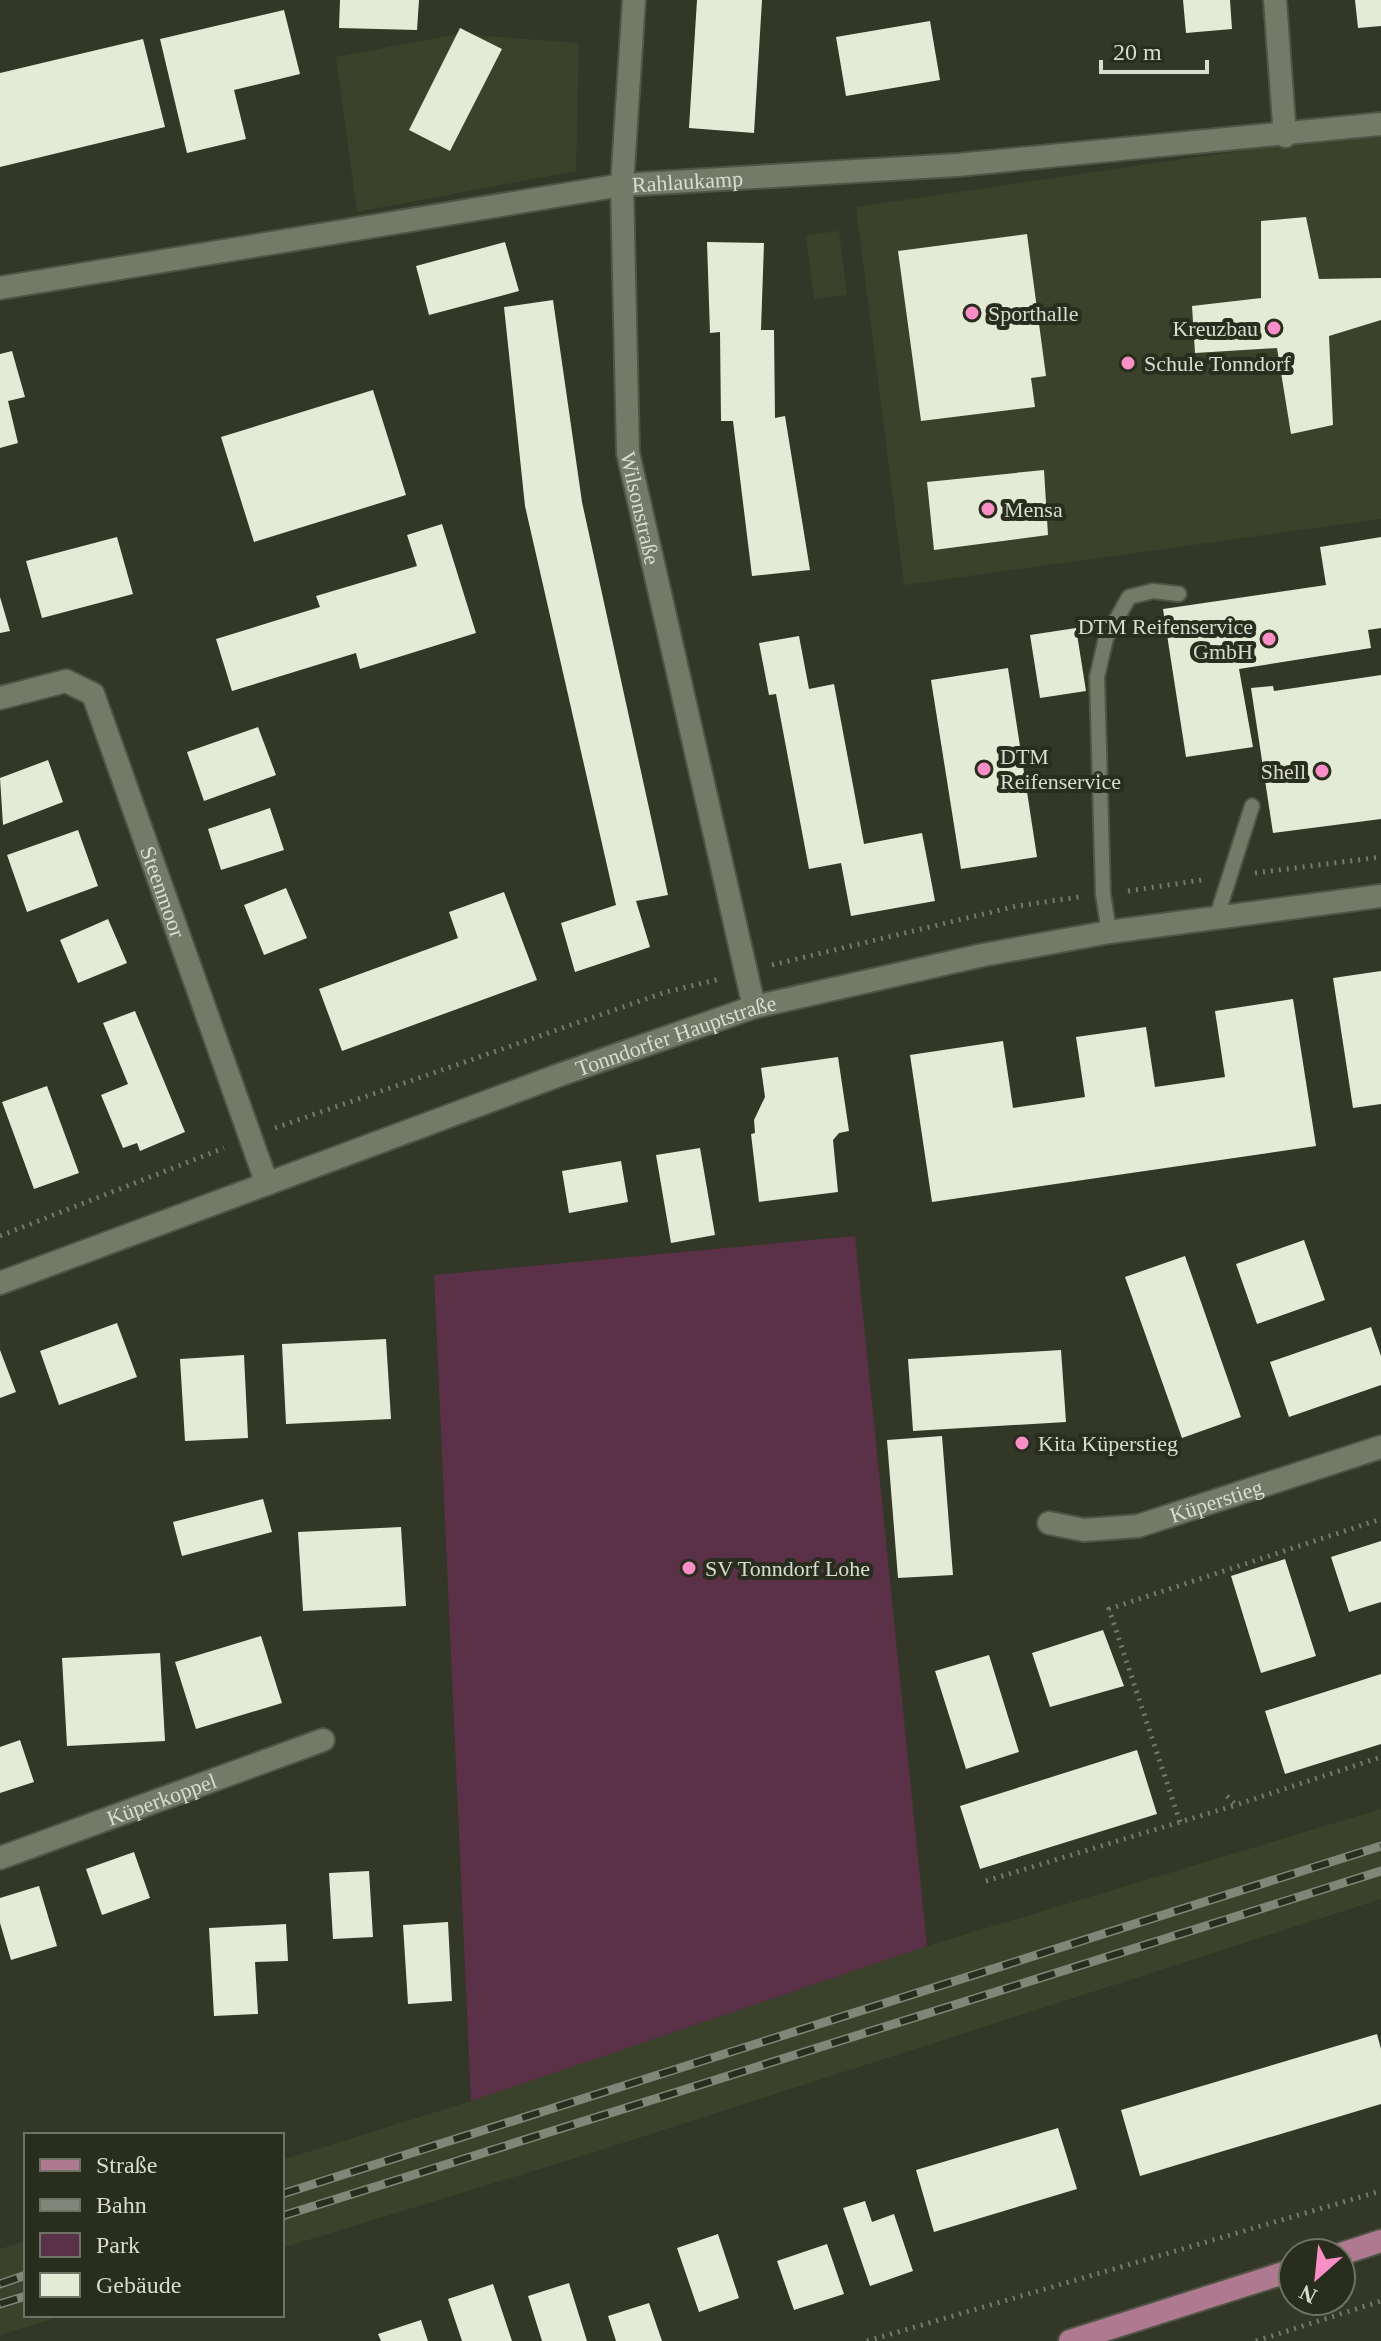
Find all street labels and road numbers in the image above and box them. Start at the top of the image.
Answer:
street label: Rahlaukamp [631,166,744,197]
street label: Wilsonstraße [615,449,665,567]
street label: Steenmoor [135,843,191,942]
street label: Tonndorfer Hauptstraße [572,990,779,1081]
street label: Küperstieg [1167,1474,1266,1528]
street label: Küperkoppel [103,1768,220,1831]

